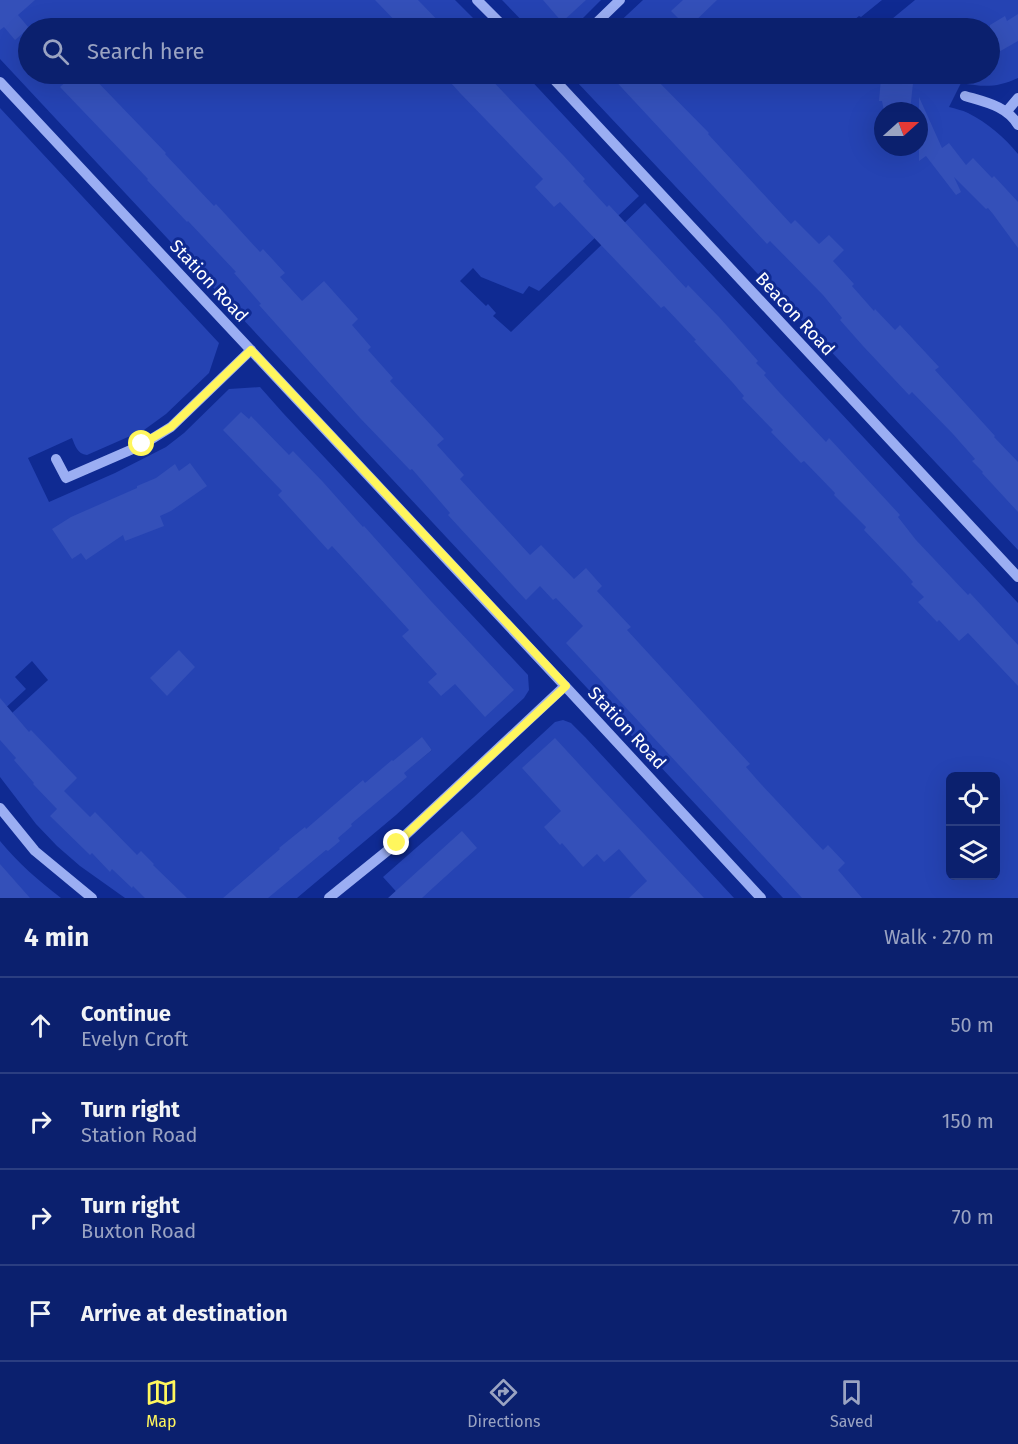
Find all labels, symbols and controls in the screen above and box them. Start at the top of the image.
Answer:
search box [18,18,1000,84]
icon: search [39,35,72,68]
text: Search here [87,38,205,65]
north arrow [874,102,928,156]
street label: Station Road [165,235,253,327]
street label: Beacon Road [751,268,839,360]
route start [128,430,154,456]
street label: Station Road [583,682,671,774]
map controls [946,772,1000,880]
button: locate [946,772,1000,826]
button: layers [946,826,1000,880]
route end [383,829,409,855]
text: 4 min [24,922,89,953]
text: Walk · 270 m [884,925,994,949]
text: Continue [81,1000,171,1027]
icon: ahead [24,1009,57,1042]
text: 50 m [950,1013,994,1037]
text: Evelyn Croft [81,1027,188,1051]
text: Turn right [81,1096,180,1123]
icon: right [24,1105,57,1138]
text: 150 m [942,1109,994,1133]
text: Station Road [81,1123,198,1147]
text: Turn right [81,1192,180,1219]
icon: right [24,1201,57,1234]
text: 70 m [952,1205,994,1229]
text: Buxton Road [81,1219,196,1243]
icon: arrive [24,1297,57,1330]
text: Arrive at destination [81,1300,288,1327]
tab: Map [145,1376,178,1431]
tab: Directions [467,1376,541,1431]
tab: Saved [830,1376,873,1431]

